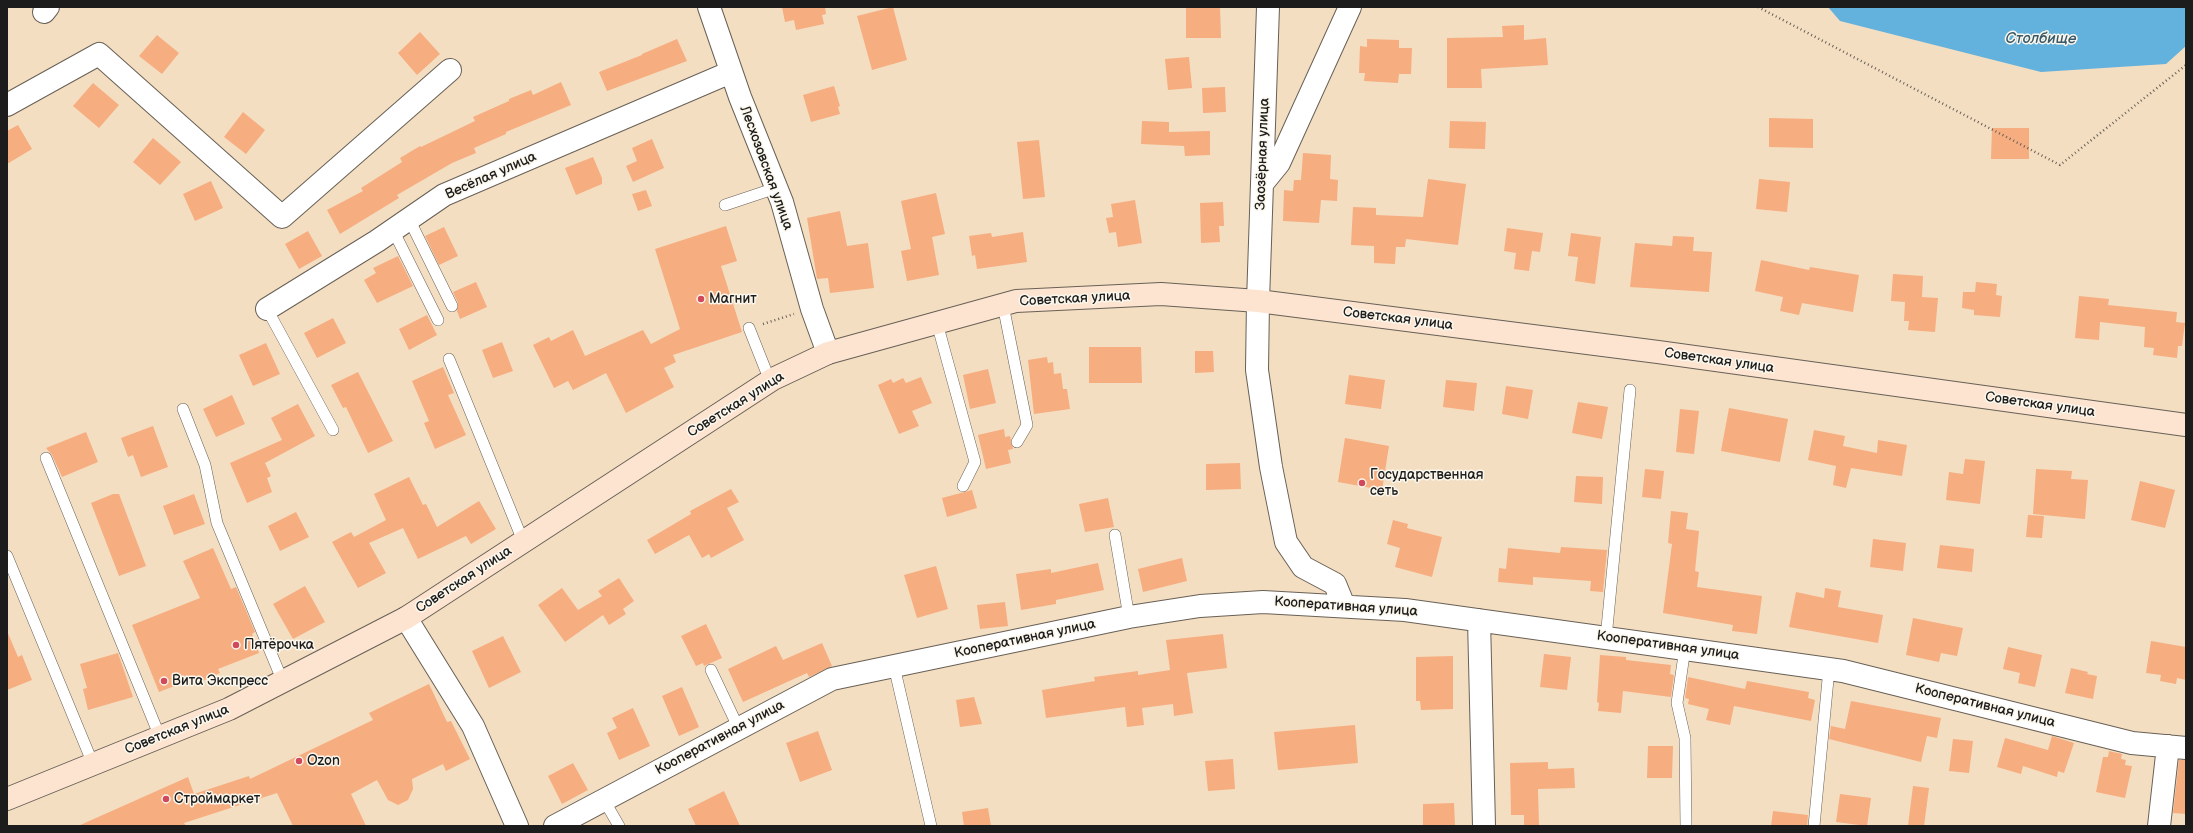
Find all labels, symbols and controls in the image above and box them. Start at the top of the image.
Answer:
water label: Столбище [2006,30,2076,48]
street label: Заозёрная улица [1253,98,1273,210]
street label: Лесхозовская улица [736,104,796,232]
street label: Весёлая улица [443,148,539,204]
street label: Советская улица [1019,288,1131,310]
place label: Магнит [709,291,757,307]
marker: Магнит [696,294,706,304]
street label: Советская улица [1342,304,1454,334]
street label: Советская улица [1663,345,1775,377]
street label: Советская улица [685,369,787,441]
street label: Советская улица [1984,389,2096,421]
place label: Государственная сеть [1370,467,1483,500]
marker: Государственная сеть [1357,478,1367,488]
street label: Советская улица [413,543,515,617]
street label: Кооперативная улица [1274,594,1418,620]
street label: Кооперативная улица [953,616,1097,662]
street label: Кооперативная улица [1596,628,1740,664]
place label: Пятёрочка [244,637,314,653]
marker: Пятёрочка [231,640,241,650]
place label: Вита Экспресс [172,673,268,689]
marker: Вита Экспресс [159,676,169,686]
street label: Кооперативная улица [1913,680,2057,732]
street label: Кооперативная улица [653,697,787,779]
street label: Советская улица [122,701,232,759]
place label: Ozon [307,753,340,769]
marker: Ozon [294,756,304,766]
place label: Строймаркет [174,791,260,807]
marker: Строймаркет [161,794,171,804]

